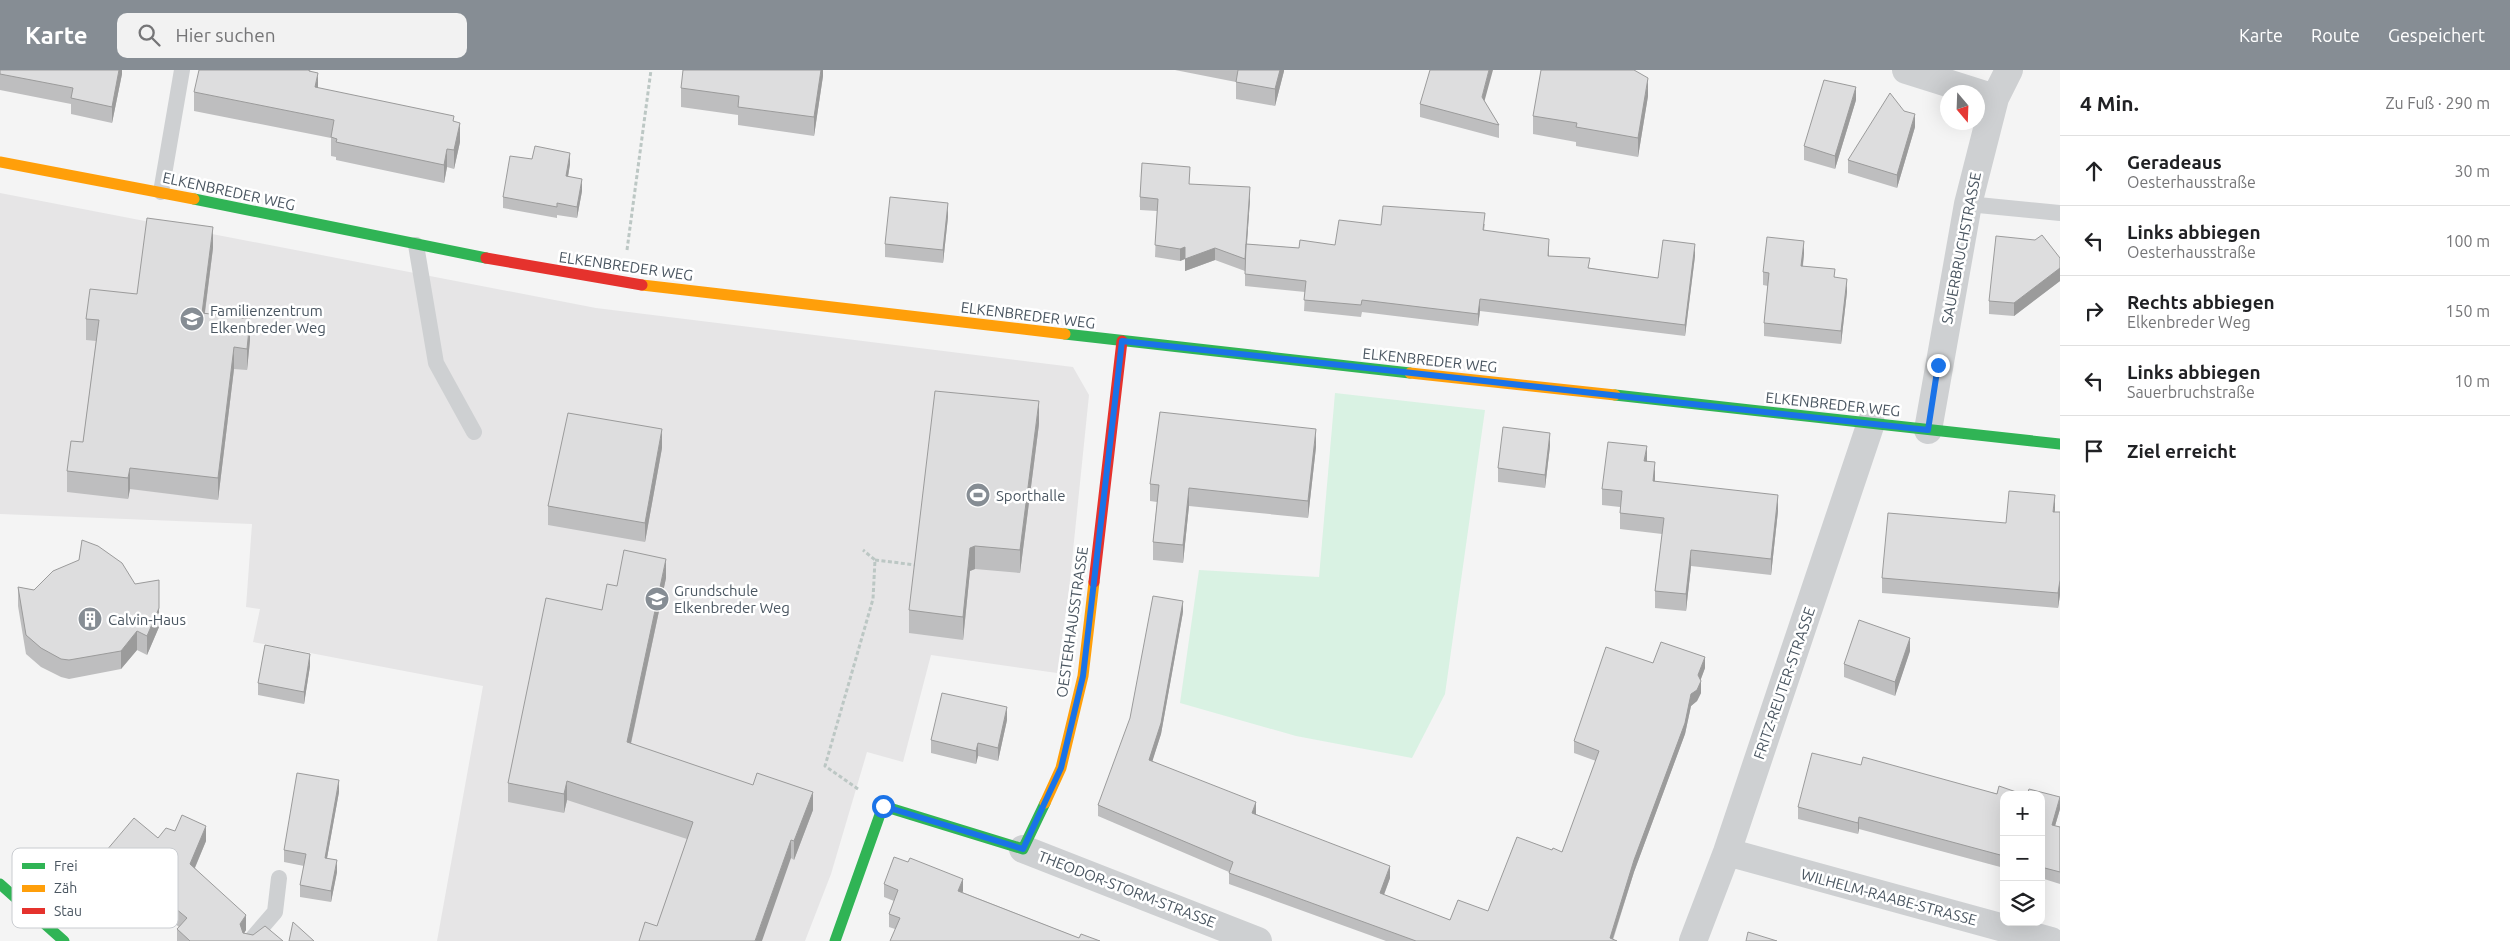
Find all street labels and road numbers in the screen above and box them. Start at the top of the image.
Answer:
street label: ELKENBREDER WEG [161,169,297,213]
street label: SAUERBRUCHSTRASSE [1938,171,1984,325]
street label: ELKENBREDER WEG [558,248,694,284]
street label: ELKENBREDER WEG [960,298,1096,332]
street label: ELKENBREDER WEG [1362,344,1498,376]
street label: ELKENBREDER WEG [1765,388,1901,420]
street label: OESTERHAUSSTRASSE [1053,545,1091,699]
street label: FRITZ-REUTER-STRASSE [1750,605,1818,761]
street label: THEODOR-STORM-STRASSE [1036,847,1218,931]
street label: WILHELM-RAABE-STRASSE [1799,865,1979,929]

